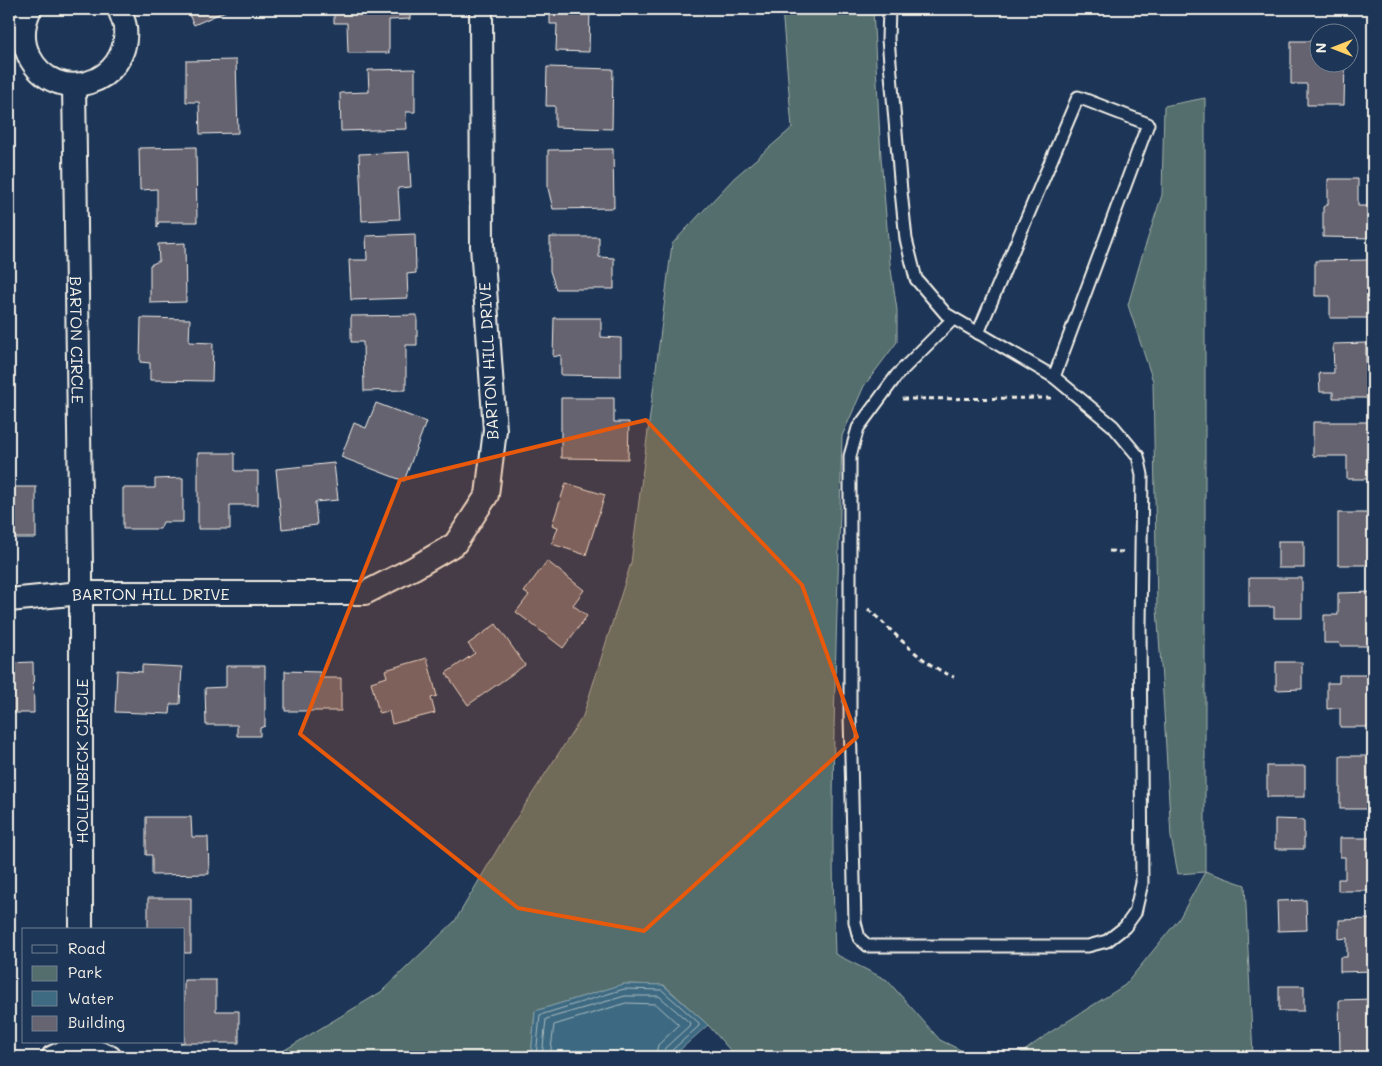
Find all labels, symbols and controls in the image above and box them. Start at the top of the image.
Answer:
north arrow [1310,22,1360,72]
text: N [1311,43,1330,53]
street label: BARTON CIRCLE [66,276,89,404]
street label: BARTON HILL DRIVE [473,282,503,440]
street label: BARTON HILL DRIVE [71,582,230,604]
street label: HOLLENBECK CIRCLE [71,679,92,843]
legend [22,928,185,1044]
text: Road [68,938,105,958]
text: Park [68,962,102,982]
text: Water [68,988,114,1008]
text: Building [68,1012,125,1032]

